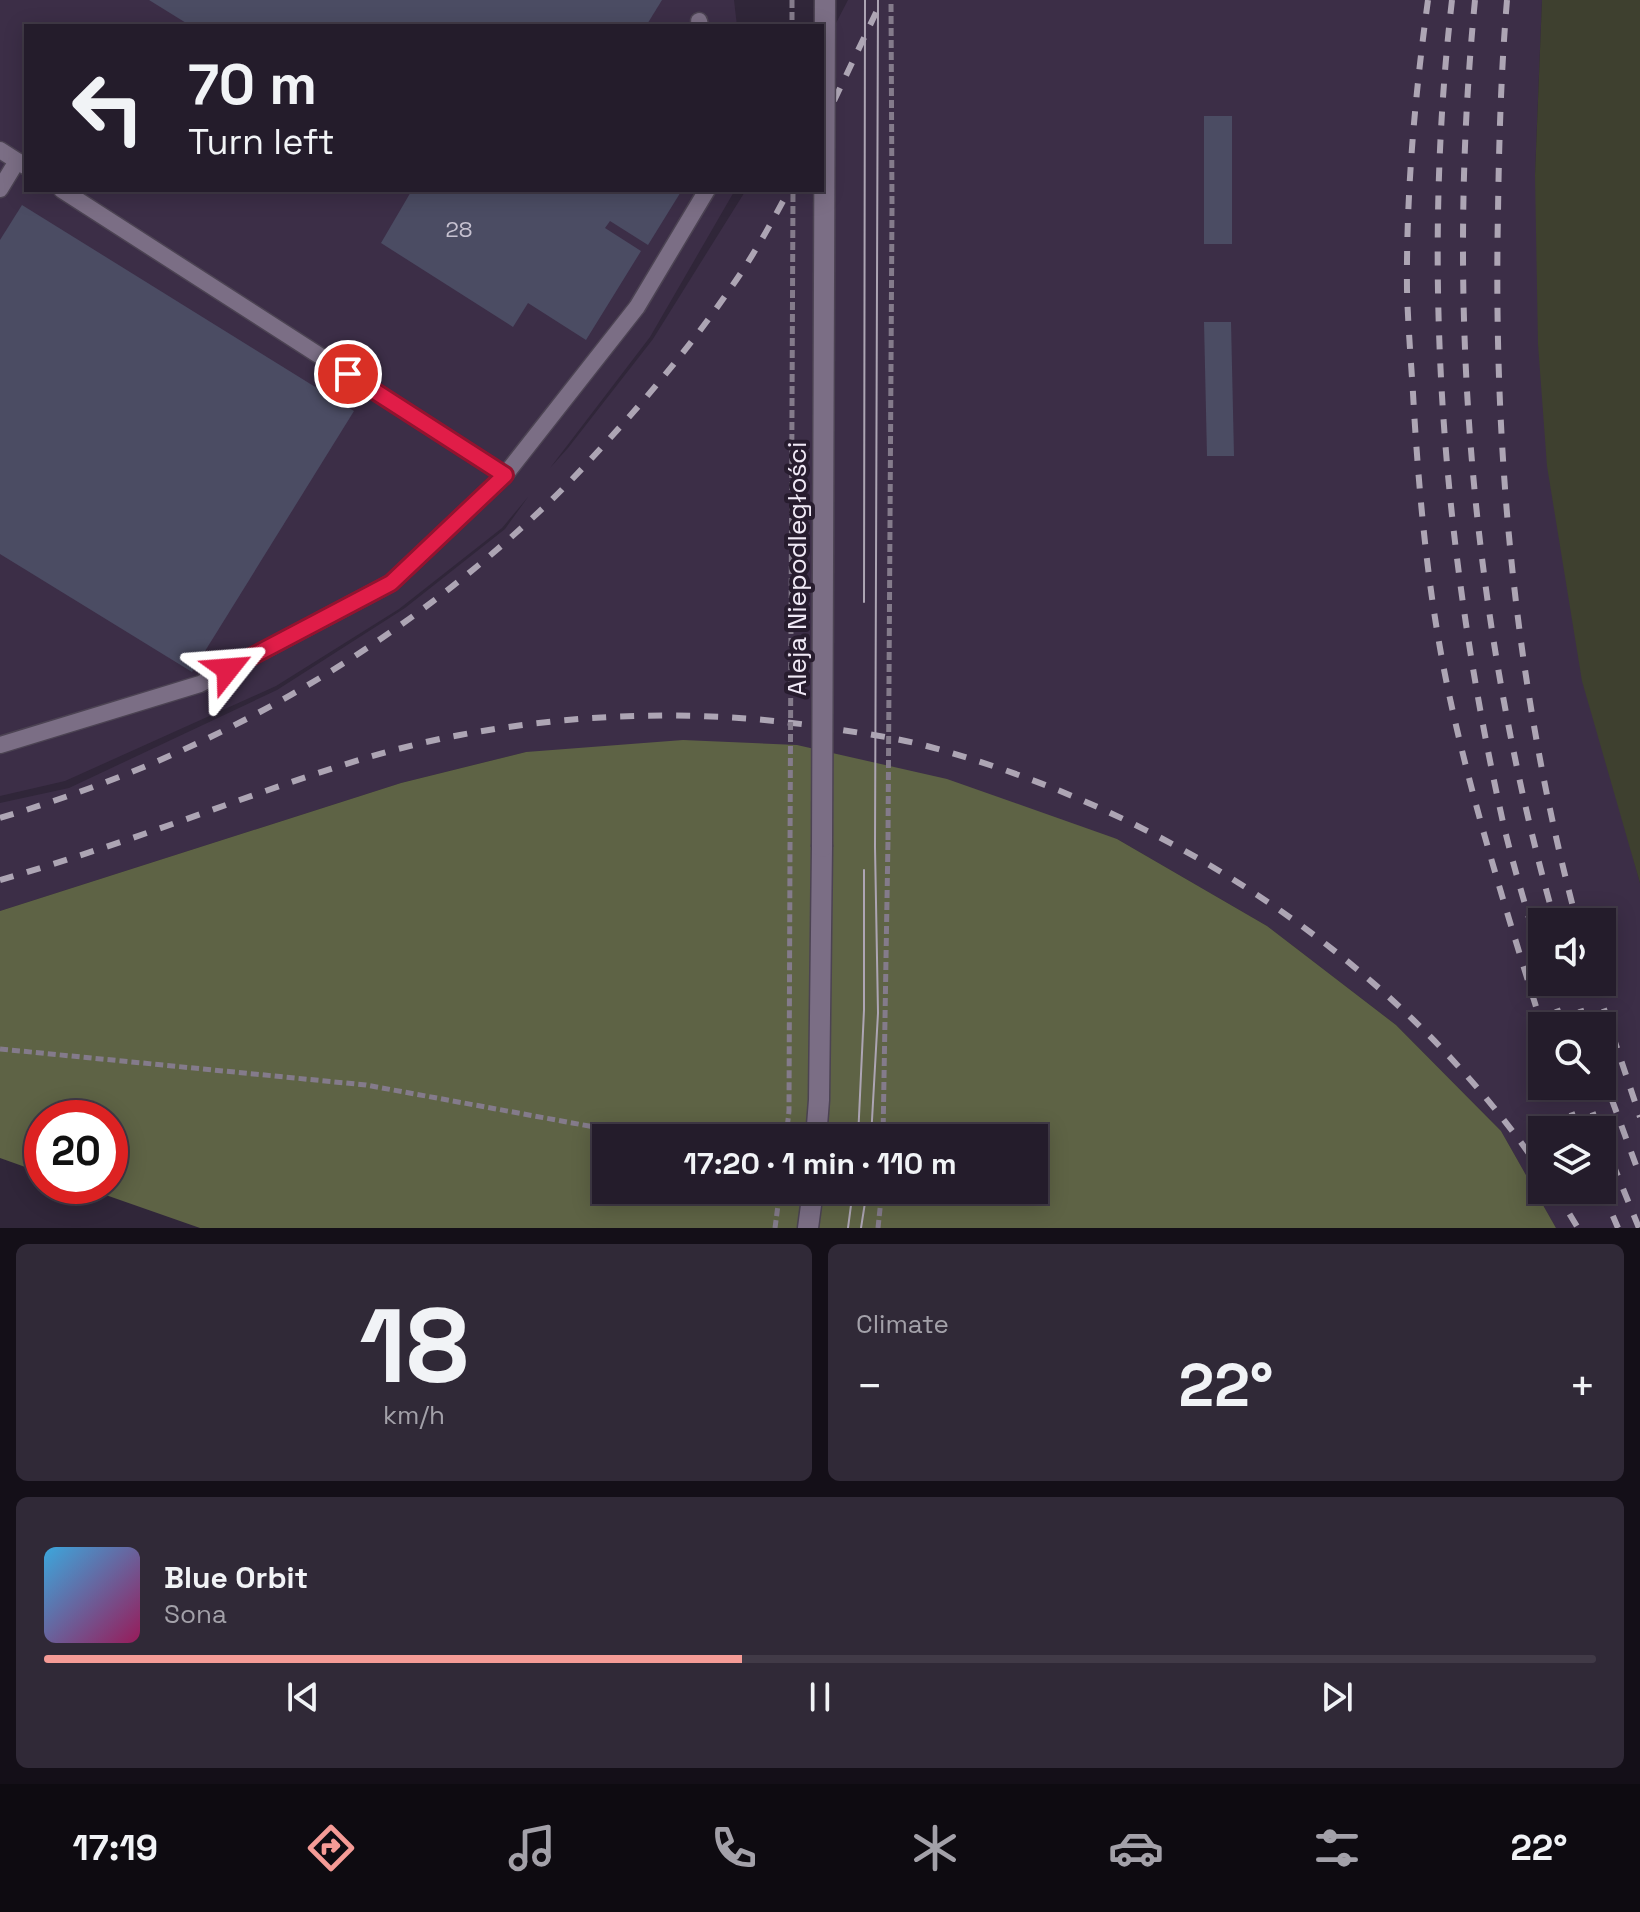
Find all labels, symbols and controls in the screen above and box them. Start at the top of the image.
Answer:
text: 70 m [188,49,317,120]
icon: left [56,56,160,160]
text: Turn left [188,119,335,165]
house number: 28 [446,215,472,243]
pin [314,340,382,408]
icon: arrive [326,352,370,396]
street label: Aleja Niepodległości [780,442,814,696]
position arrow [186,627,270,711]
map controls [1528,908,1616,1204]
button: sound [1528,908,1616,996]
button: search [1528,1012,1616,1100]
speed limit sign: 20 [24,1100,128,1204]
button: layers [1528,1116,1616,1204]
text: 17:20 · 1 min · 110 m [684,1144,957,1183]
text: 18 [359,1280,469,1412]
text: Climate [856,1307,949,1341]
text: 22° [1179,1347,1273,1424]
text: − [856,1358,883,1414]
text: + [1569,1358,1596,1414]
text: km/h [383,1398,445,1432]
text: Blue Orbit [164,1558,308,1597]
text: Sona [164,1597,227,1631]
icon: previous [281,1675,325,1719]
icon: pause [798,1675,842,1719]
icon: next [1315,1675,1359,1719]
icon: directions [303,1820,359,1876]
icon: music [504,1820,560,1876]
icon: phone [706,1820,762,1876]
icon: climate [907,1820,963,1876]
icon: car [1108,1820,1164,1876]
icon: filters [1309,1820,1365,1876]
text: 17:19 [73,1825,158,1871]
text: 22° [1510,1825,1567,1871]

